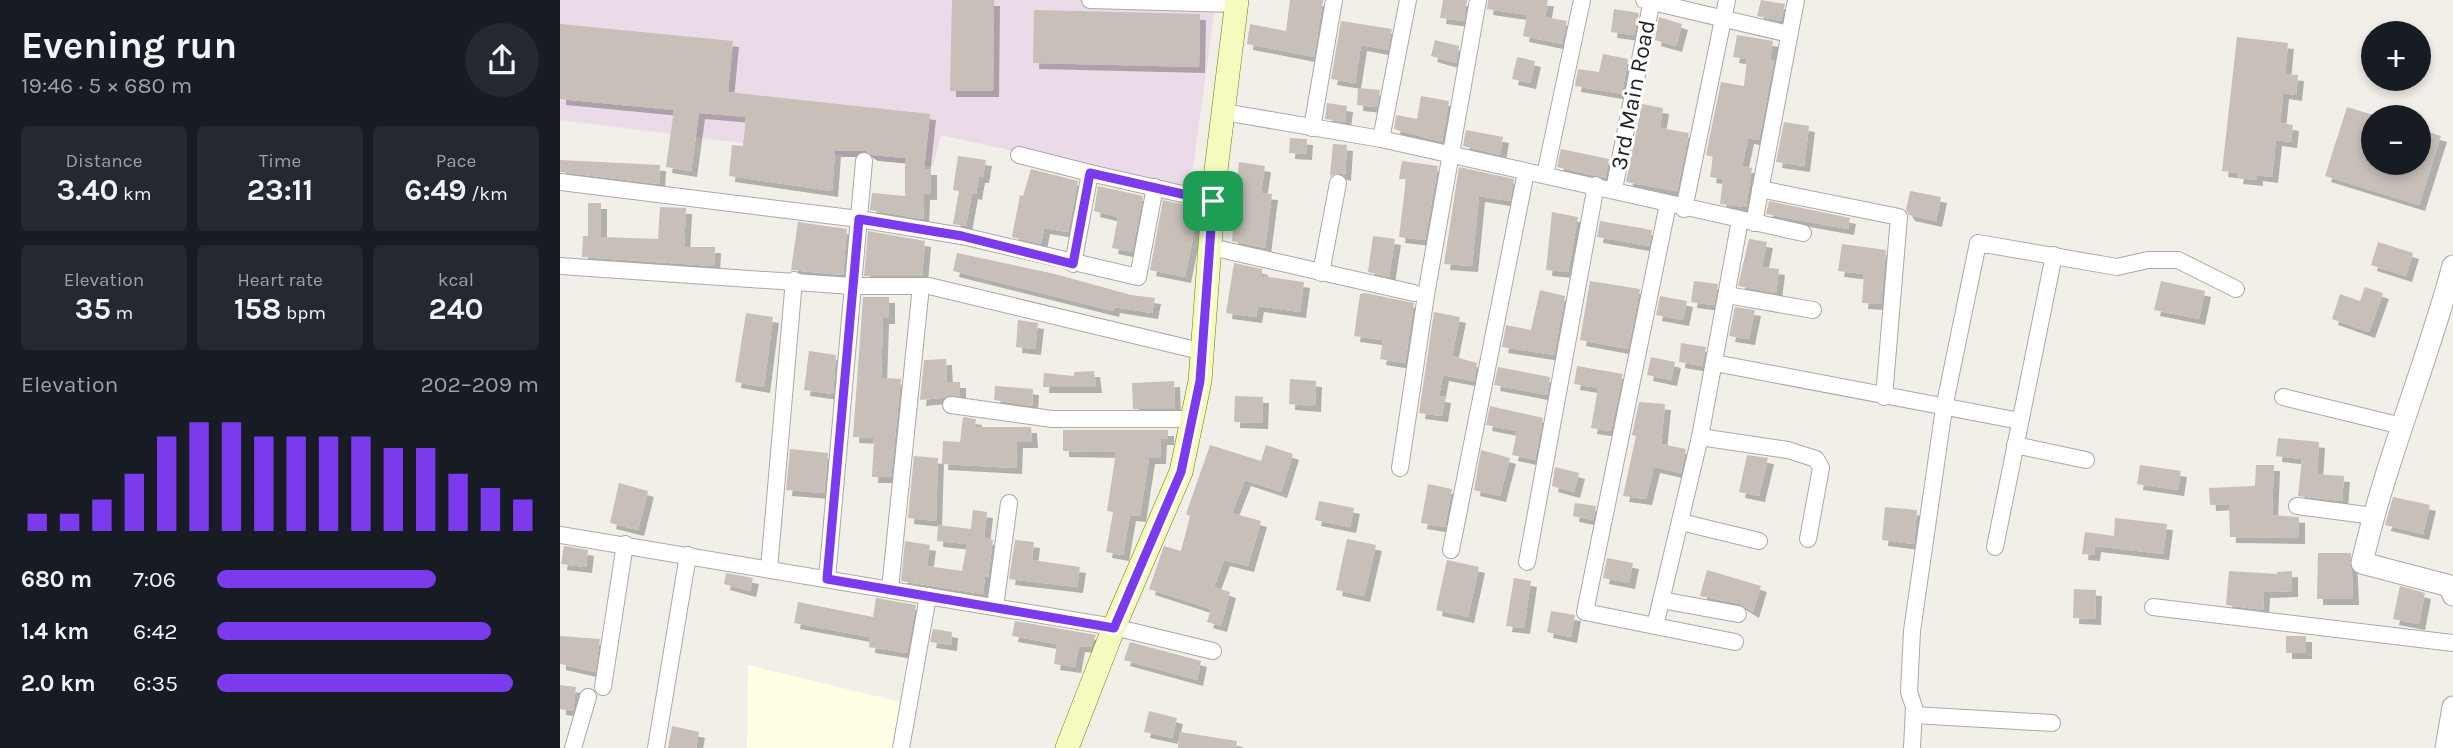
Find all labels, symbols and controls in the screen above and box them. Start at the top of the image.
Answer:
street label: 3rd Main Road [1605,18,1661,172]
map controls [2361,21,2431,175]
button: + [2361,21,2431,91]
text: Evening run [21,23,237,68]
button: share [465,23,539,97]
text: 19:46 · 5 × 680 m [21,72,192,99]
button: − [2361,105,2431,175]
text: Distance [66,150,142,172]
text: Time [259,150,301,172]
text: Pace [436,150,476,172]
pin [1183,171,1243,231]
text: 3.40 [57,172,118,208]
text: 23:11 [247,172,313,208]
text: 6:49 [404,172,467,208]
icon: arrive [1194,182,1232,220]
text: km [118,183,151,205]
text: /km [467,183,508,205]
text: Elevation [64,269,144,291]
text: Heart rate [237,269,323,291]
text: kcal [438,269,474,291]
text: 35 [75,291,111,327]
text: 158 [234,291,281,327]
text: 240 [429,291,483,327]
text: m [111,302,133,324]
text: bpm [281,302,326,324]
text: Elevation [21,371,118,398]
text: 202–209 m [421,371,539,398]
text: 680 m [21,566,92,593]
text: 7:06 [133,566,176,593]
text: 1.4 km [21,618,89,645]
text: 6:42 [133,618,178,645]
text: 2.0 km [21,670,96,697]
text: 6:35 [133,670,178,697]

